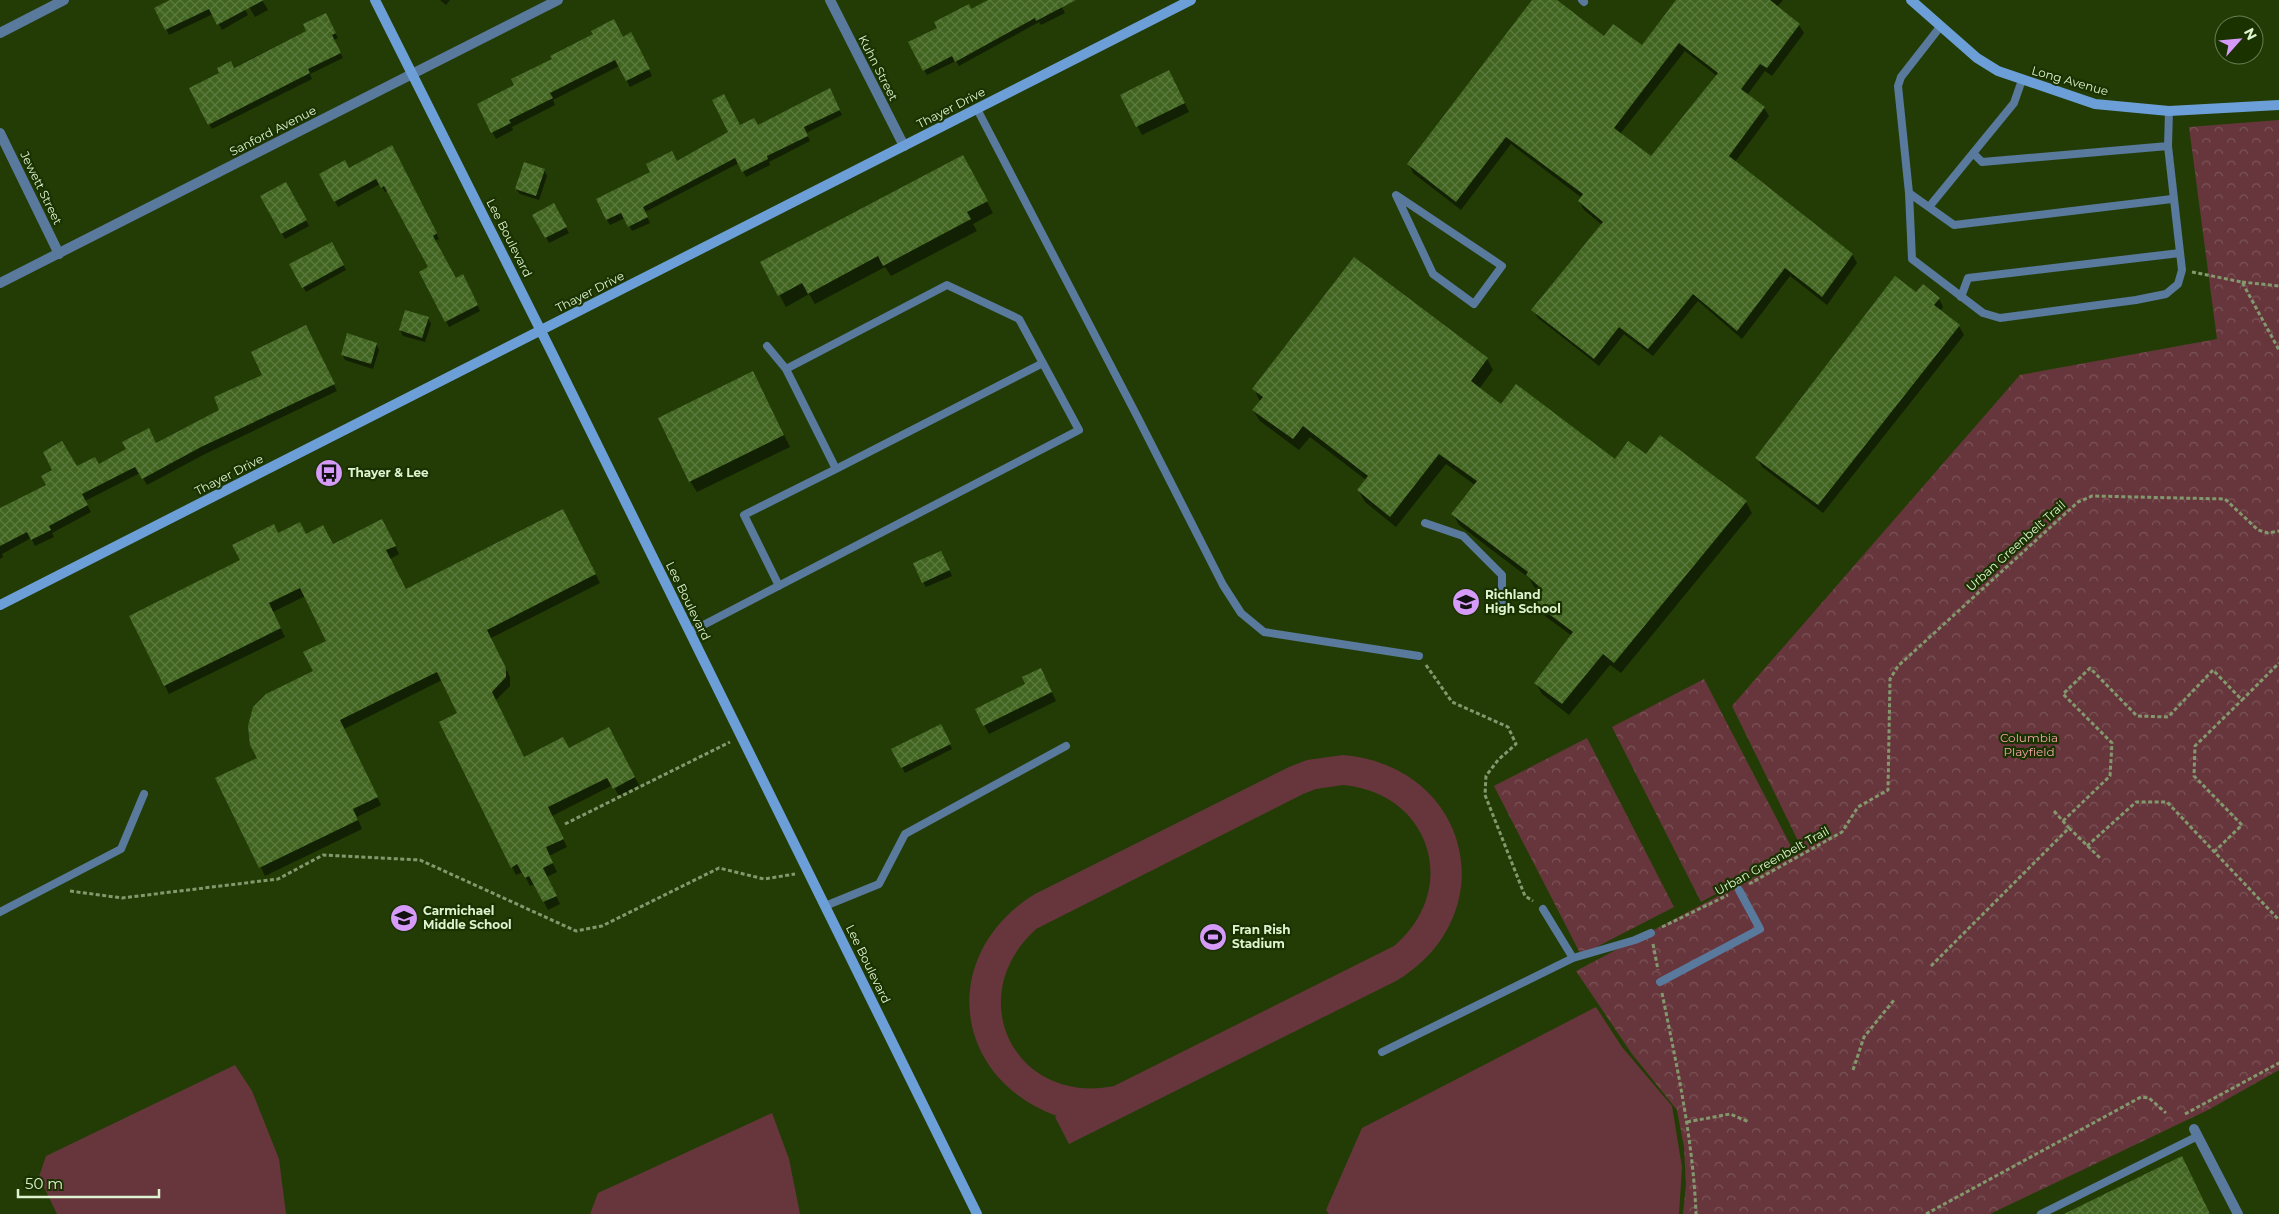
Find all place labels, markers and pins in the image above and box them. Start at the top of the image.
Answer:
bus stop icon: Thayer & Lee [314,458,344,488]
place label: Thayer & Lee [348,465,429,480]
school or university icon: Richland High School [1451,587,1481,617]
place label: Richland High School [1485,587,1561,616]
school or university icon: Carmichael Middle School [389,903,419,933]
place label: Carmichael Middle School [423,903,512,932]
sports icon: Fran Rish Stadium [1198,922,1228,952]
place label: Fran Rish Stadium [1232,922,1290,951]

